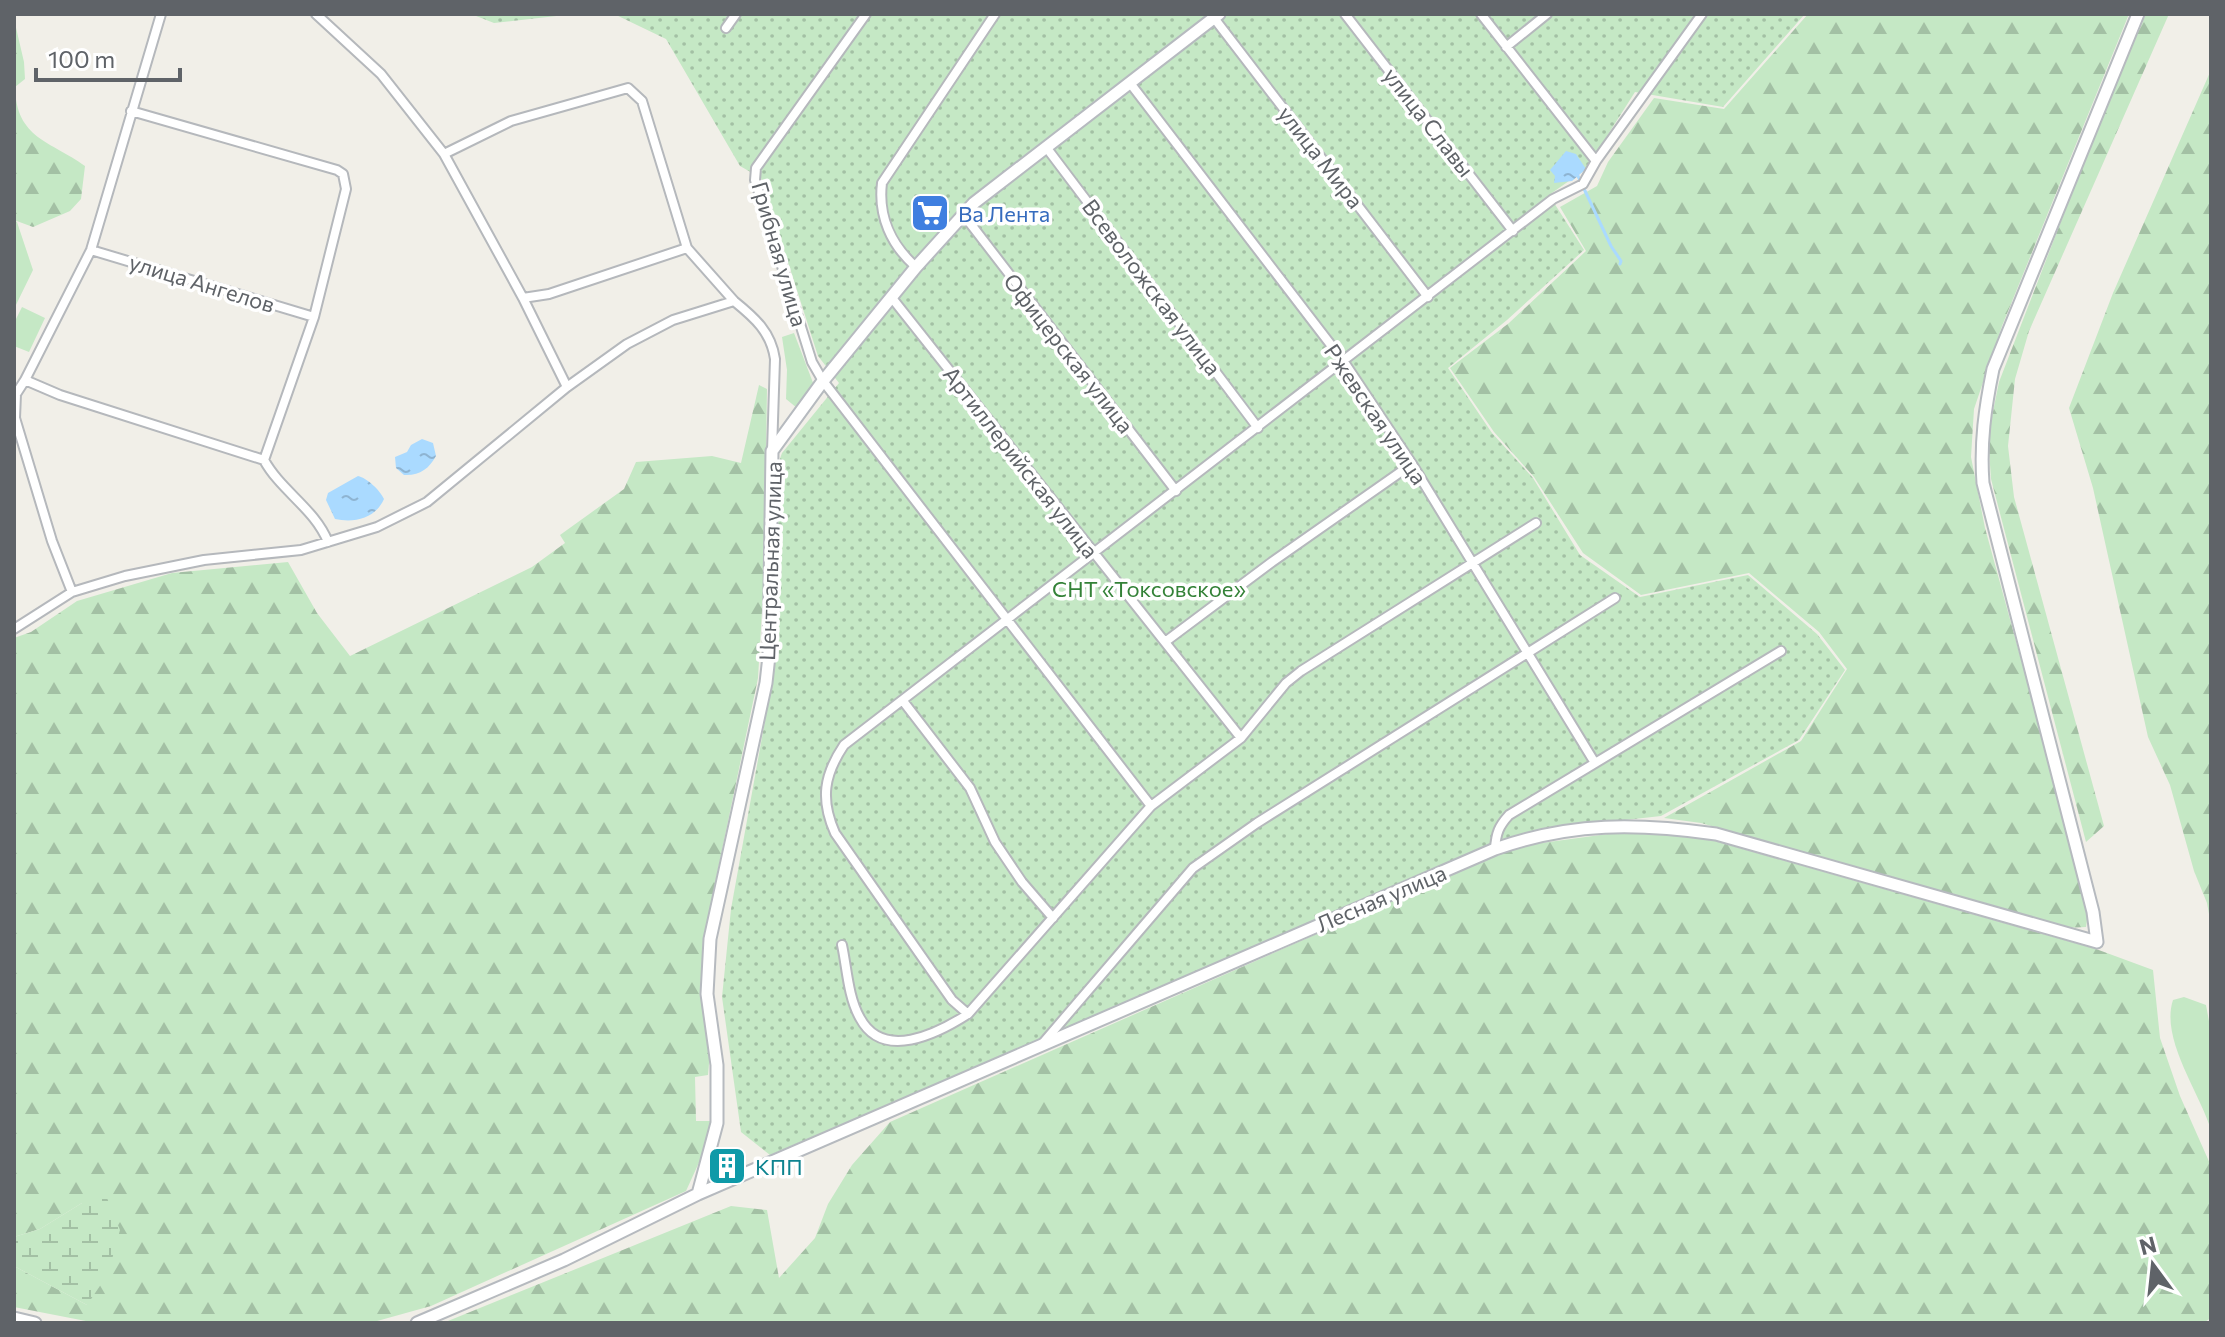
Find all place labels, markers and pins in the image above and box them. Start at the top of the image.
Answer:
supermarket icon: Ва Лента [909,192,951,234]
place label: Ва Лента [958,200,1050,227]
building icon: КПП [706,1145,748,1187]
place label: КПП [755,1153,803,1180]

